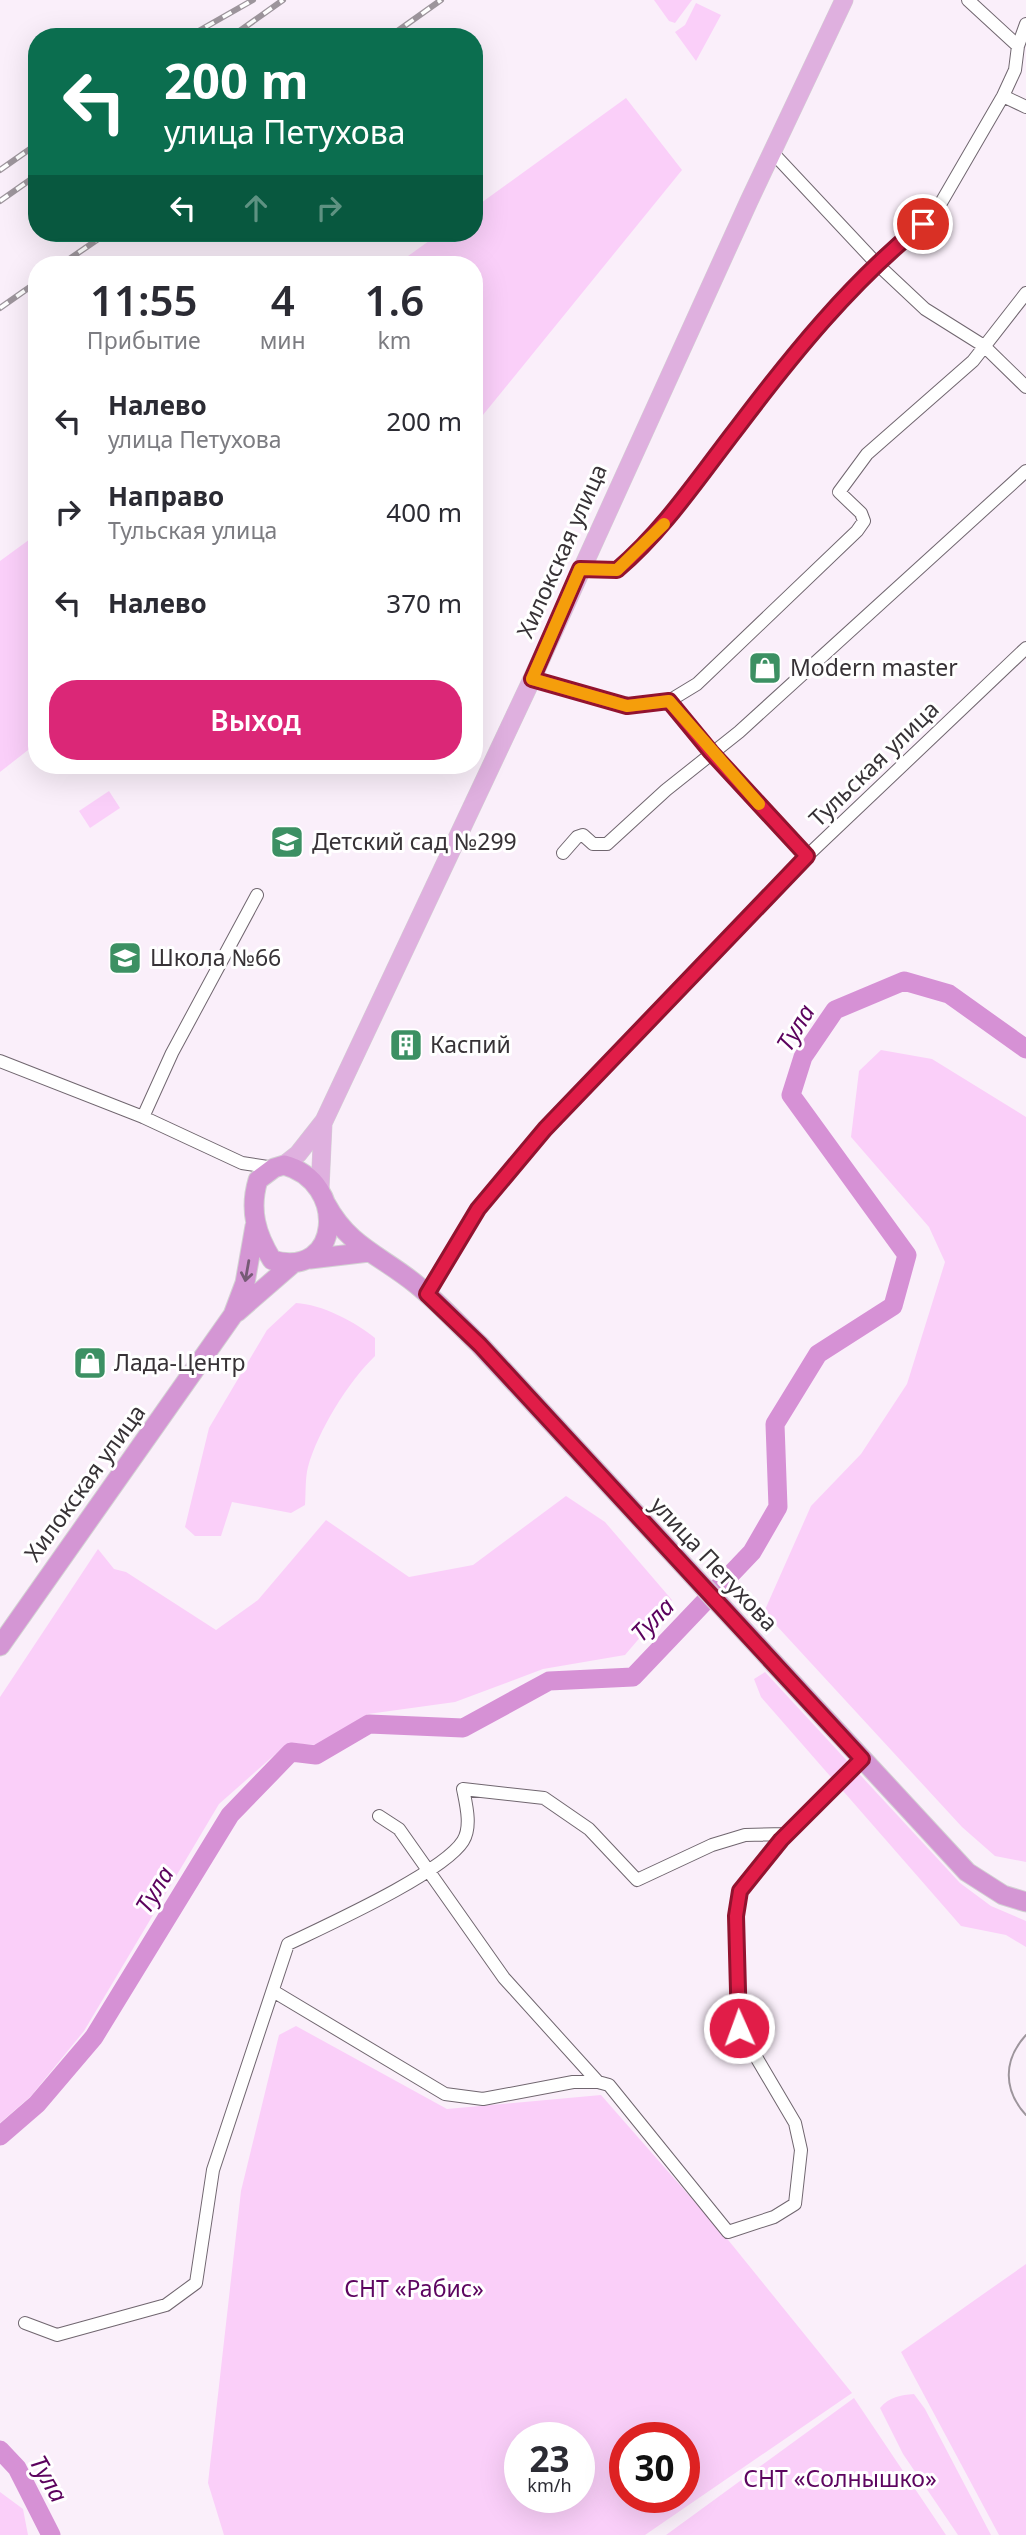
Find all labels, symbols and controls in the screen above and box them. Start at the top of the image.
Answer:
text: 200 m [164,47,309,113]
icon: left [49,56,140,147]
text: улица Петухова [164,110,406,153]
icon: left [164,189,202,227]
icon: ahead [237,189,275,227]
icon: right [310,189,348,227]
pin [893,194,953,254]
icon: arrive [904,205,942,243]
text: 11:55 [90,271,198,328]
text: 4 [271,271,295,328]
text: 1.6 [365,271,424,328]
text: Прибытие [87,324,201,356]
text: мин [260,324,306,356]
text: km [377,324,411,356]
text: Налево [108,387,207,423]
icon: left [49,402,87,440]
text: 200 m [386,403,462,439]
text: улица Петухова [108,423,282,455]
street label: Хилокская улица [508,459,614,643]
text: Направо [108,478,224,514]
icon: right [49,493,87,531]
text: 400 m [386,494,462,530]
text: Тульская улица [108,514,277,546]
icon: left [49,584,87,622]
text: Налево [108,585,207,621]
text: 370 m [386,585,462,621]
shop icon: Modern master [746,649,784,687]
place label: Modern master [790,651,958,683]
button: Выход [49,680,462,760]
street label: Тульская улица [801,693,945,834]
school or university icon: Детский сад №299 [268,823,306,861]
place label: Детский сад №299 [312,825,517,857]
school or university icon: Школа №66 [106,939,144,977]
place label: Школа №66 [150,941,281,973]
water label: Тула [768,997,822,1057]
building icon: Каспий [387,1026,425,1064]
place label: Каспий [430,1028,511,1060]
one-way arrow [240,1259,253,1282]
shop icon: Лада-Центр [71,1344,109,1382]
place label: Лада-Центр [114,1346,246,1378]
street label: Хилокская улица [16,1397,152,1567]
street label: улица Петухова [644,1489,786,1638]
water label: Тула [623,1589,681,1648]
water label: Тула [127,1859,181,1919]
position arrow [702,1991,776,2065]
park label: СНТ «Рабис» [344,2272,484,2304]
speed limit sign: 30 [609,2422,700,2513]
text: 23 [529,2435,570,2482]
water label: Тула [23,2448,76,2508]
park label: СНТ «Солнышко» [743,2462,937,2494]
text: km/h [527,2473,572,2497]

